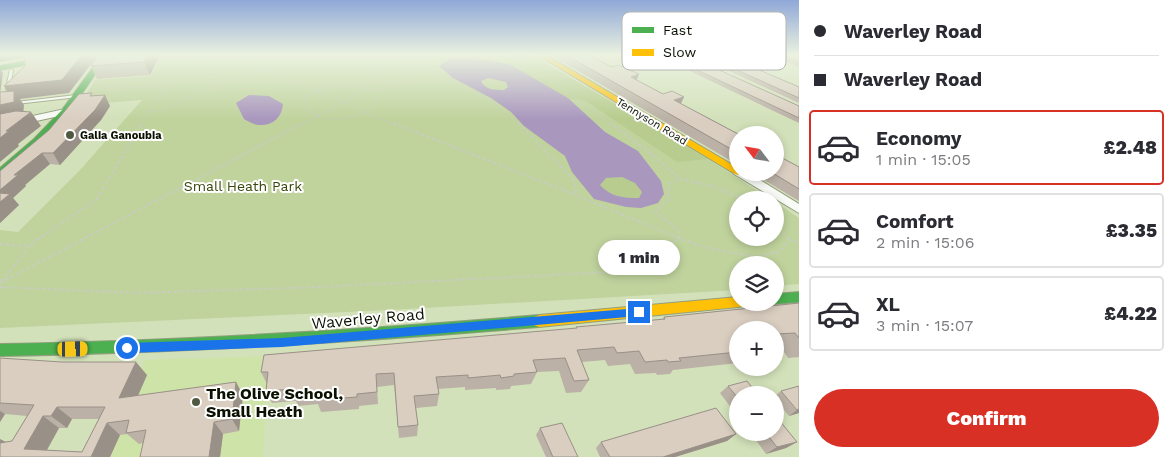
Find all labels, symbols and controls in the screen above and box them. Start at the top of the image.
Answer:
legend [622,12,786,70]
text: Waverley Road [844,20,982,43]
text: Fast [663,22,692,38]
text: Slow [663,44,696,60]
text: Waverley Road [844,68,982,91]
street label: Tennyson Road [614,95,690,148]
icon: car [816,125,861,170]
north arrow [729,126,784,181]
map controls [729,126,784,441]
text: Economy [876,127,961,150]
marker: Galia Ganoubia [64,129,76,141]
place label: Galia Ganoubia [80,129,162,142]
text: £2.48 [1104,136,1157,159]
text: 1 min · 15:05 [876,150,971,169]
park label: Small Heath Park [184,178,302,194]
button: locate [729,191,784,246]
icon: car [816,208,861,253]
text: Comfort [876,210,954,233]
text: £3.35 [1106,219,1157,242]
text: 2 min · 15:06 [876,233,974,252]
callout: 1 min [598,240,680,274]
text: 1 min [618,248,660,267]
button: layers [729,256,784,311]
icon: car [816,291,861,336]
text: XL [876,293,900,316]
route end [628,301,650,323]
text: £4.22 [1104,302,1157,325]
street label: Waverley Road [311,304,426,333]
text: 3 min · 15:07 [876,316,973,335]
button: + [729,321,784,376]
route start [116,337,138,359]
car [57,341,88,357]
place label: The Olive School, Small Heath [206,384,343,421]
button: − [729,386,784,441]
button: Confirm [814,389,1159,447]
marker: The Olive School, Small Heath [190,396,202,408]

